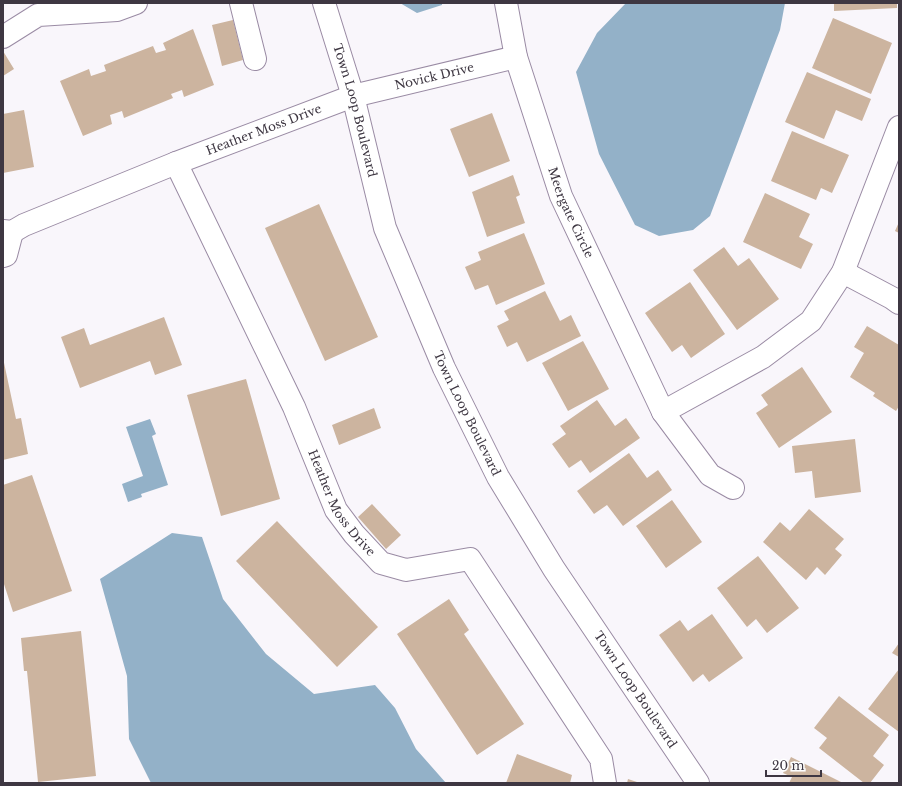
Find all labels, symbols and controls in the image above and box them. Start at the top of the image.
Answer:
street label: Town Loop Boulevard [330,42,380,179]
street label: Novick Drive [393,59,475,93]
street label: Heather Moss Drive [204,101,324,158]
street label: Meergate Circle [545,165,597,260]
street label: Town Loop Boulevard [431,348,504,478]
street label: Heather Moss Drive [305,447,379,559]
street label: Town Loop Boulevard [591,628,680,751]
scale bar [766,752,821,778]
text: 20 m [772,758,804,773]

